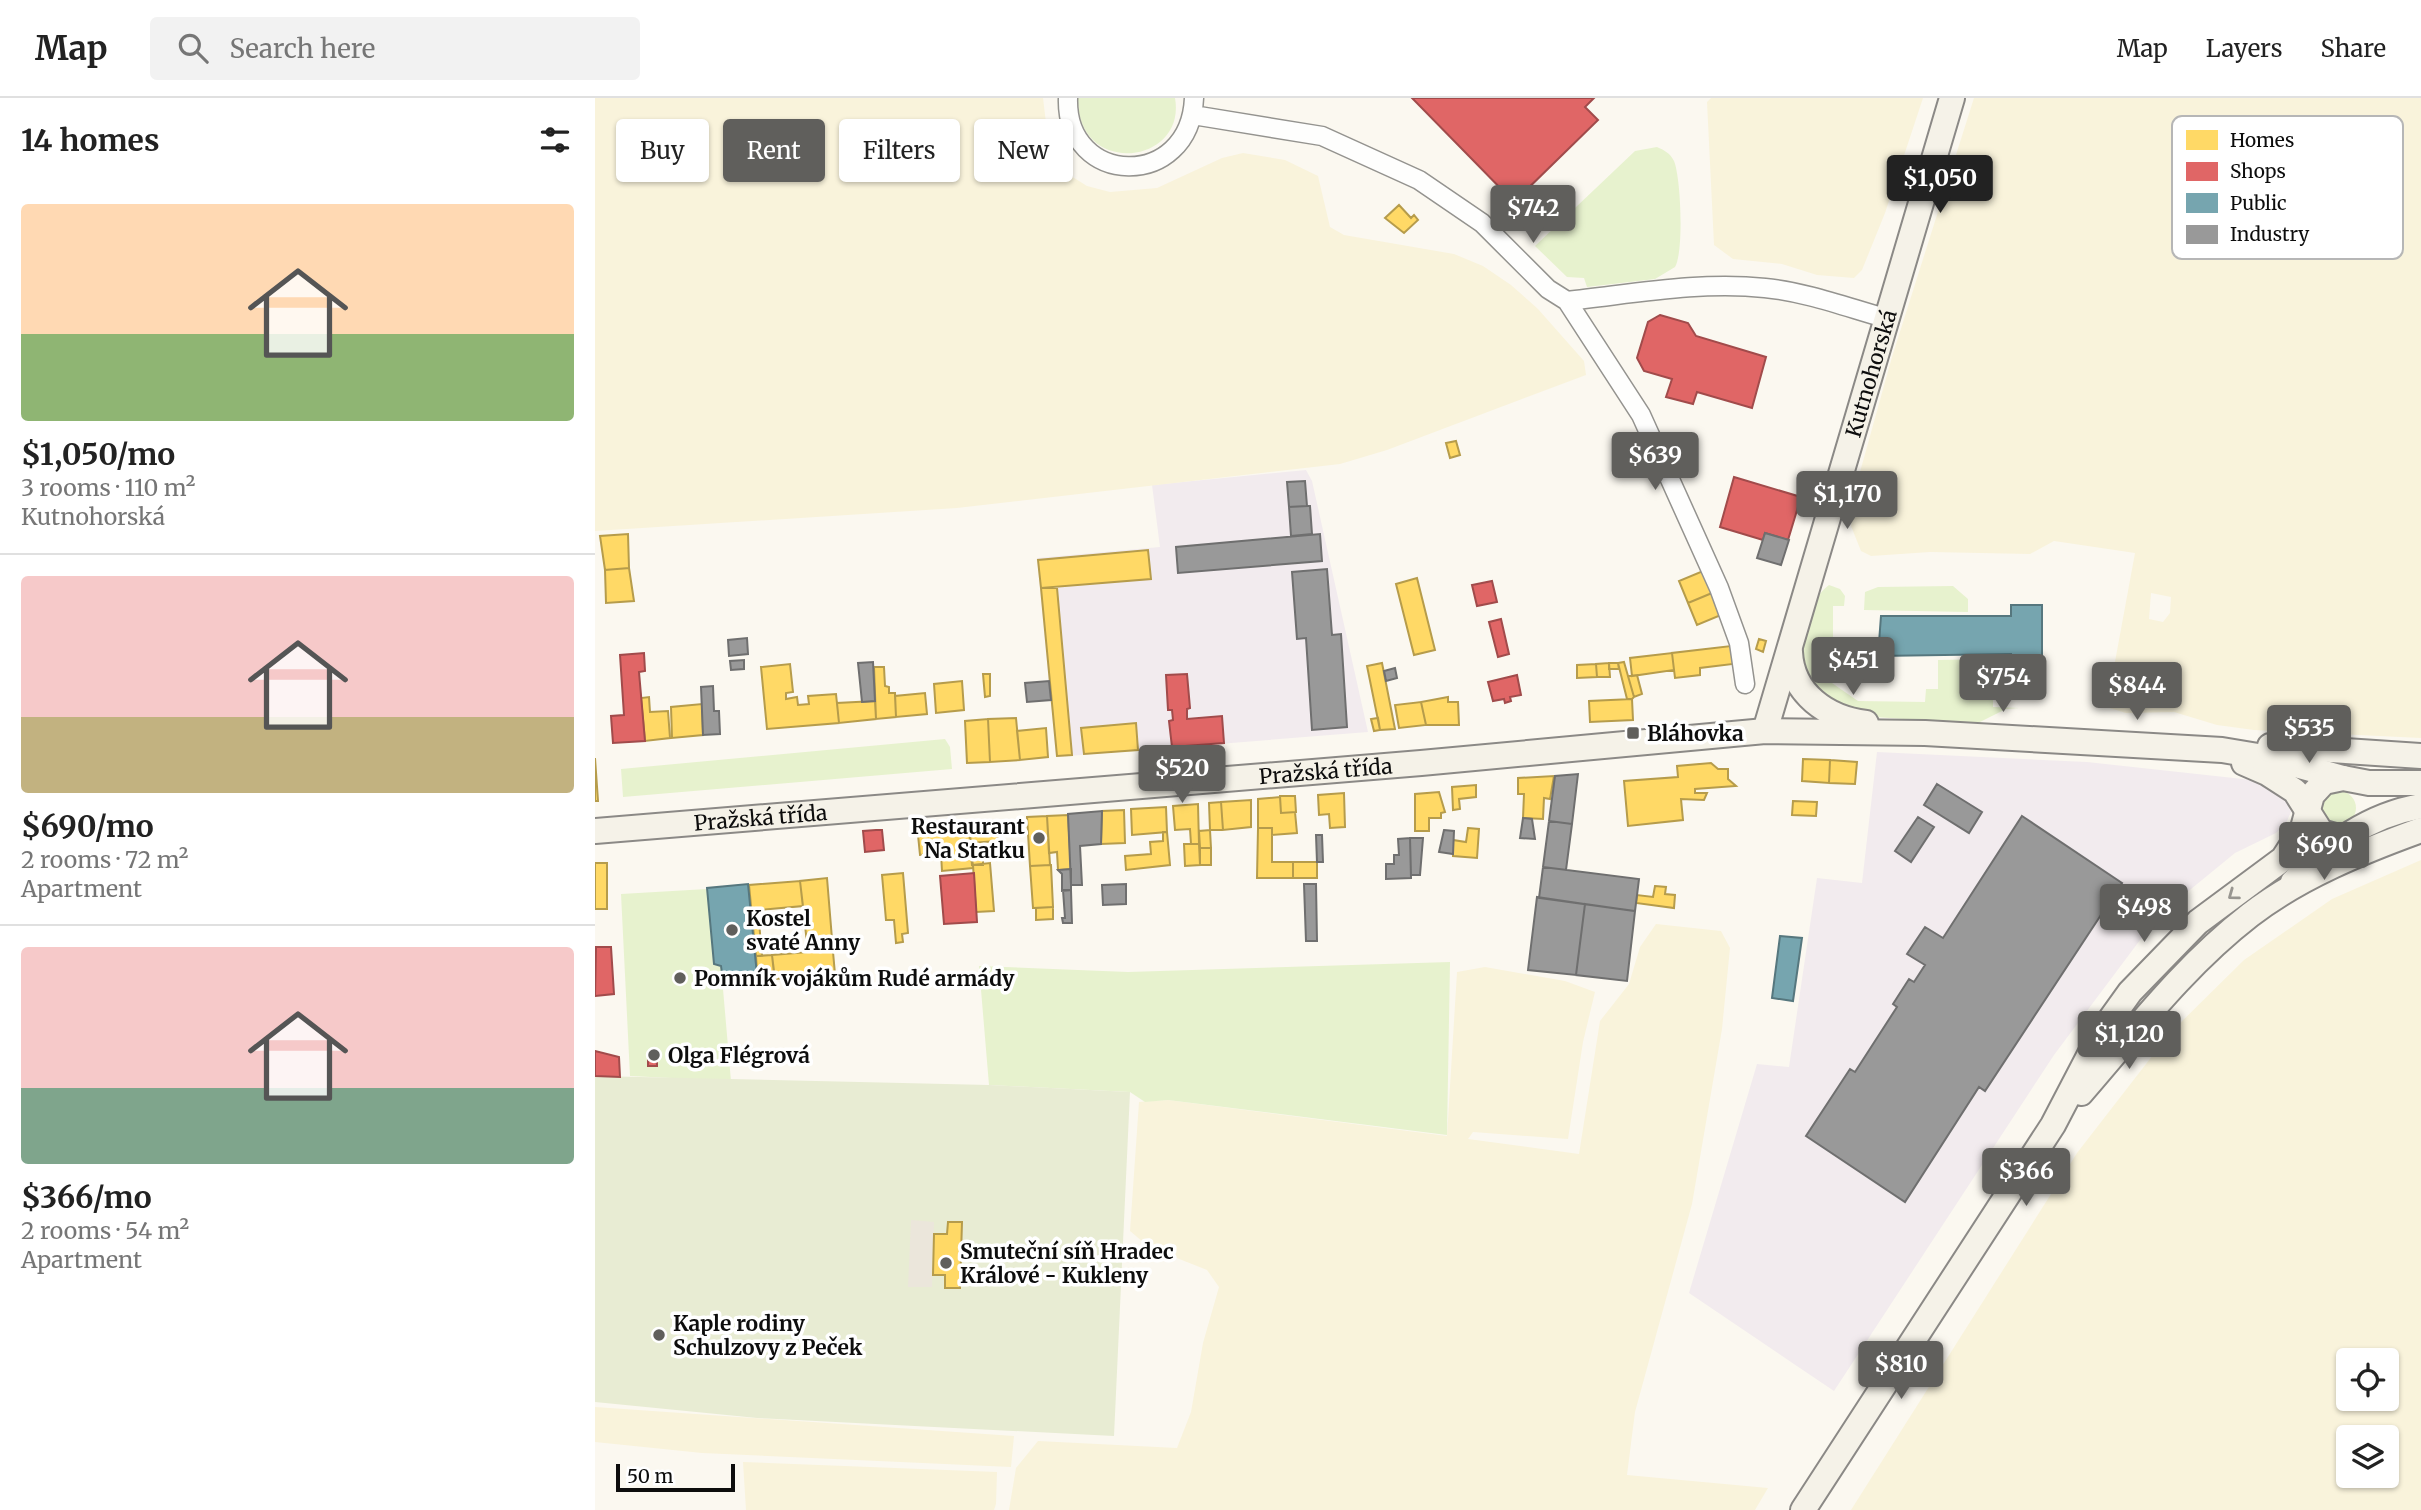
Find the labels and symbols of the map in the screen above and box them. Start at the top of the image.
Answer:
legend [2172,116,2403,259]
text: Homes [2230,128,2294,152]
pin: $1,050 [1883,156,1997,215]
text: Shops [2230,159,2286,183]
pin: $742 [1492,186,1574,245]
text: Public [2230,191,2287,215]
text: Industry [2230,222,2309,246]
street label: Kutnohorská [1839,306,1902,440]
pin: $639 [1614,432,1696,492]
pin: $1,170 [1790,472,1904,531]
pin: $451 [1812,638,1894,697]
pin: $754 [1962,654,2044,714]
pin: $844 [2096,662,2178,722]
pin: $535 [2268,706,2350,765]
place label: Bláhovka [1647,720,1744,747]
marker: Bláhovka [1625,725,1641,741]
pin: $520 [1141,746,1223,805]
street label: Pražská třída [1258,752,1393,790]
street label: Pražská třída [693,798,828,836]
place label: Restaurant Na Statku [911,813,1026,864]
pin: $690 [2283,822,2365,882]
marker: Restaurant Na Statku [1031,830,1047,846]
pin: $498 [2103,884,2185,944]
one-way arrow [2229,887,2241,899]
place label: Kostel svaté Anny [746,905,861,956]
marker: Kostel svaté Anny [724,922,740,938]
place label: Pomník vojákům Rudé armády [694,965,1015,992]
marker: Pomník vojákům Rudé armády [672,970,688,986]
pin: $1,120 [2072,1012,2186,1071]
place label: Olga Flégrová [668,1042,810,1069]
marker: Olga Flégrová [646,1047,662,1063]
pin: $366 [1985,1148,2067,1208]
place label: Smuteční síň Hradec Králové - Kukleny [960,1238,1174,1289]
marker: Smuteční síň Hradec Králové - Kukleny [938,1255,954,1271]
place label: Kaple rodiny Schulzovy z Peček [673,1310,863,1361]
marker: Kaple rodiny Schulzovy z Peček [651,1327,667,1343]
pin: $810 [1860,1342,1942,1401]
scale bar [616,1461,735,1493]

